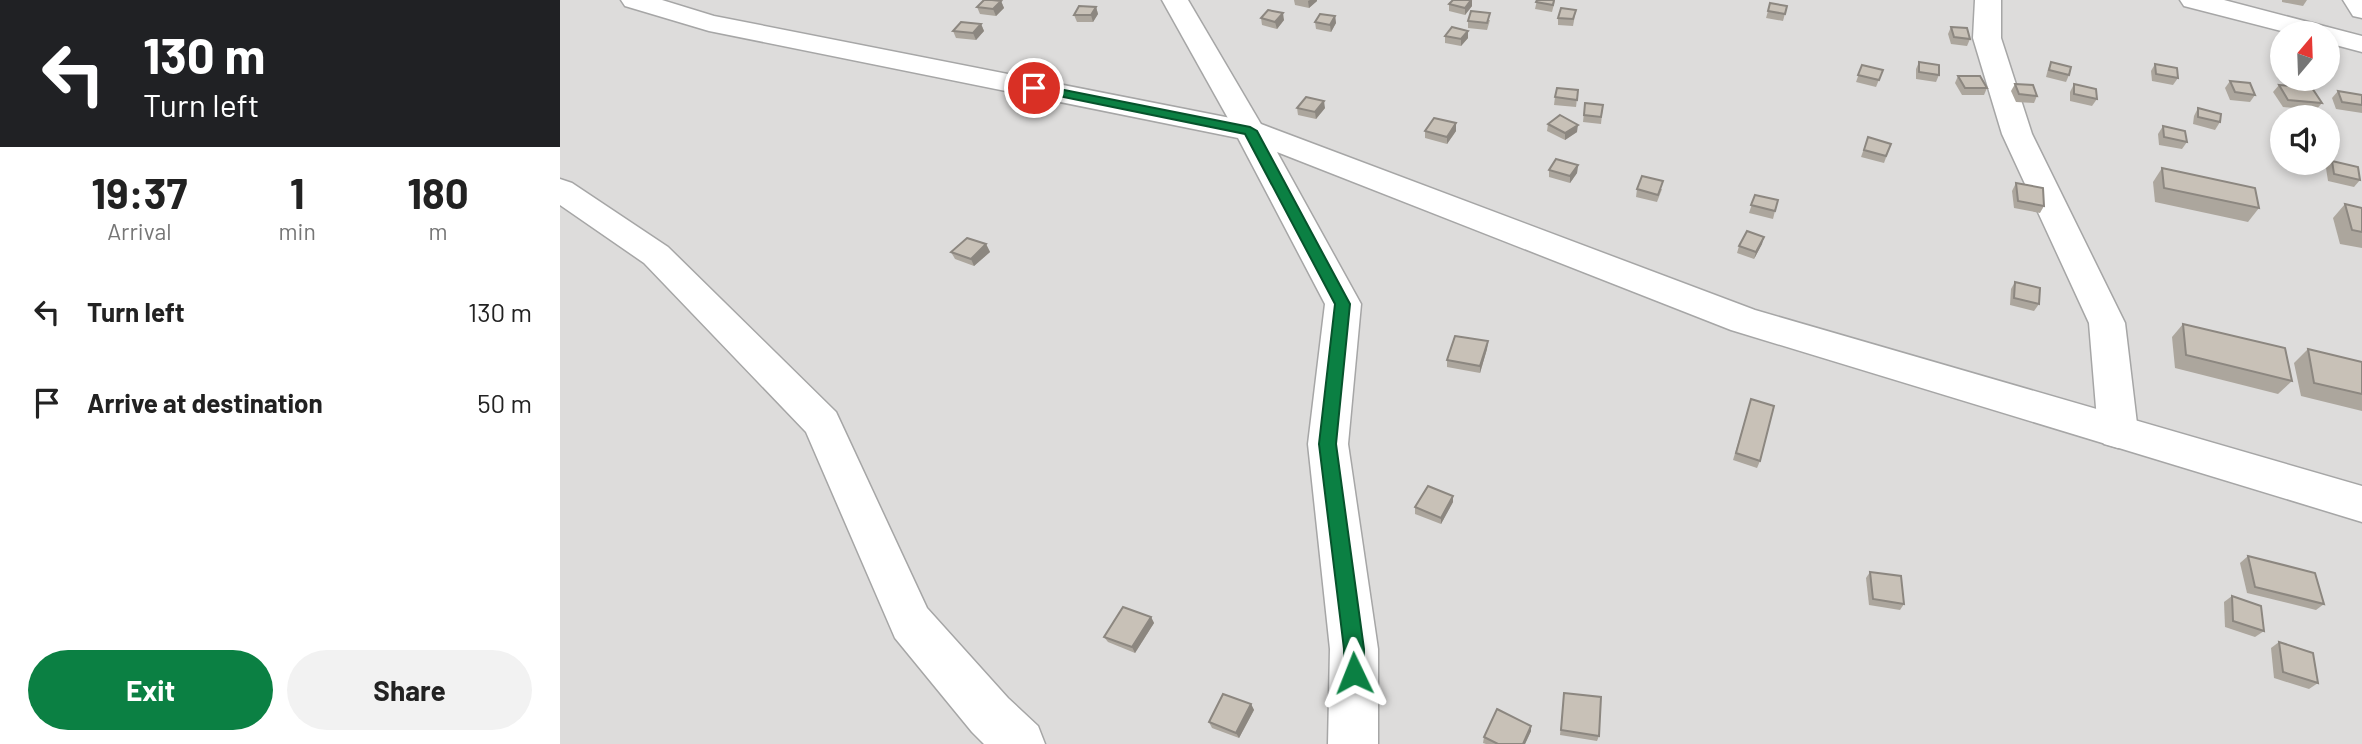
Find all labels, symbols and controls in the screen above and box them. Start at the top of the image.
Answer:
north arrow [2270,21,2340,91]
map controls [2270,21,2340,175]
text: 130 m [143,25,265,84]
icon: left [28,28,119,119]
pin [1004,58,1064,118]
icon: arrive [1015,69,1053,107]
text: Turn left [143,85,260,123]
button: sound [2270,105,2340,175]
text: 19:37 [91,167,187,217]
text: 1 [290,167,305,217]
text: 180 [407,167,469,217]
text: Arrival [107,217,171,245]
text: min [279,217,316,245]
text: m [428,217,447,245]
icon: left [28,293,66,331]
text: Turn left [87,296,185,327]
text: 130 m [468,296,532,327]
icon: arrive [28,384,66,422]
text: Arrive at destination [87,387,323,418]
text: 50 m [477,387,532,418]
position arrow [1317,636,1391,710]
button: Exit [28,650,273,730]
button: Share [287,650,532,730]

